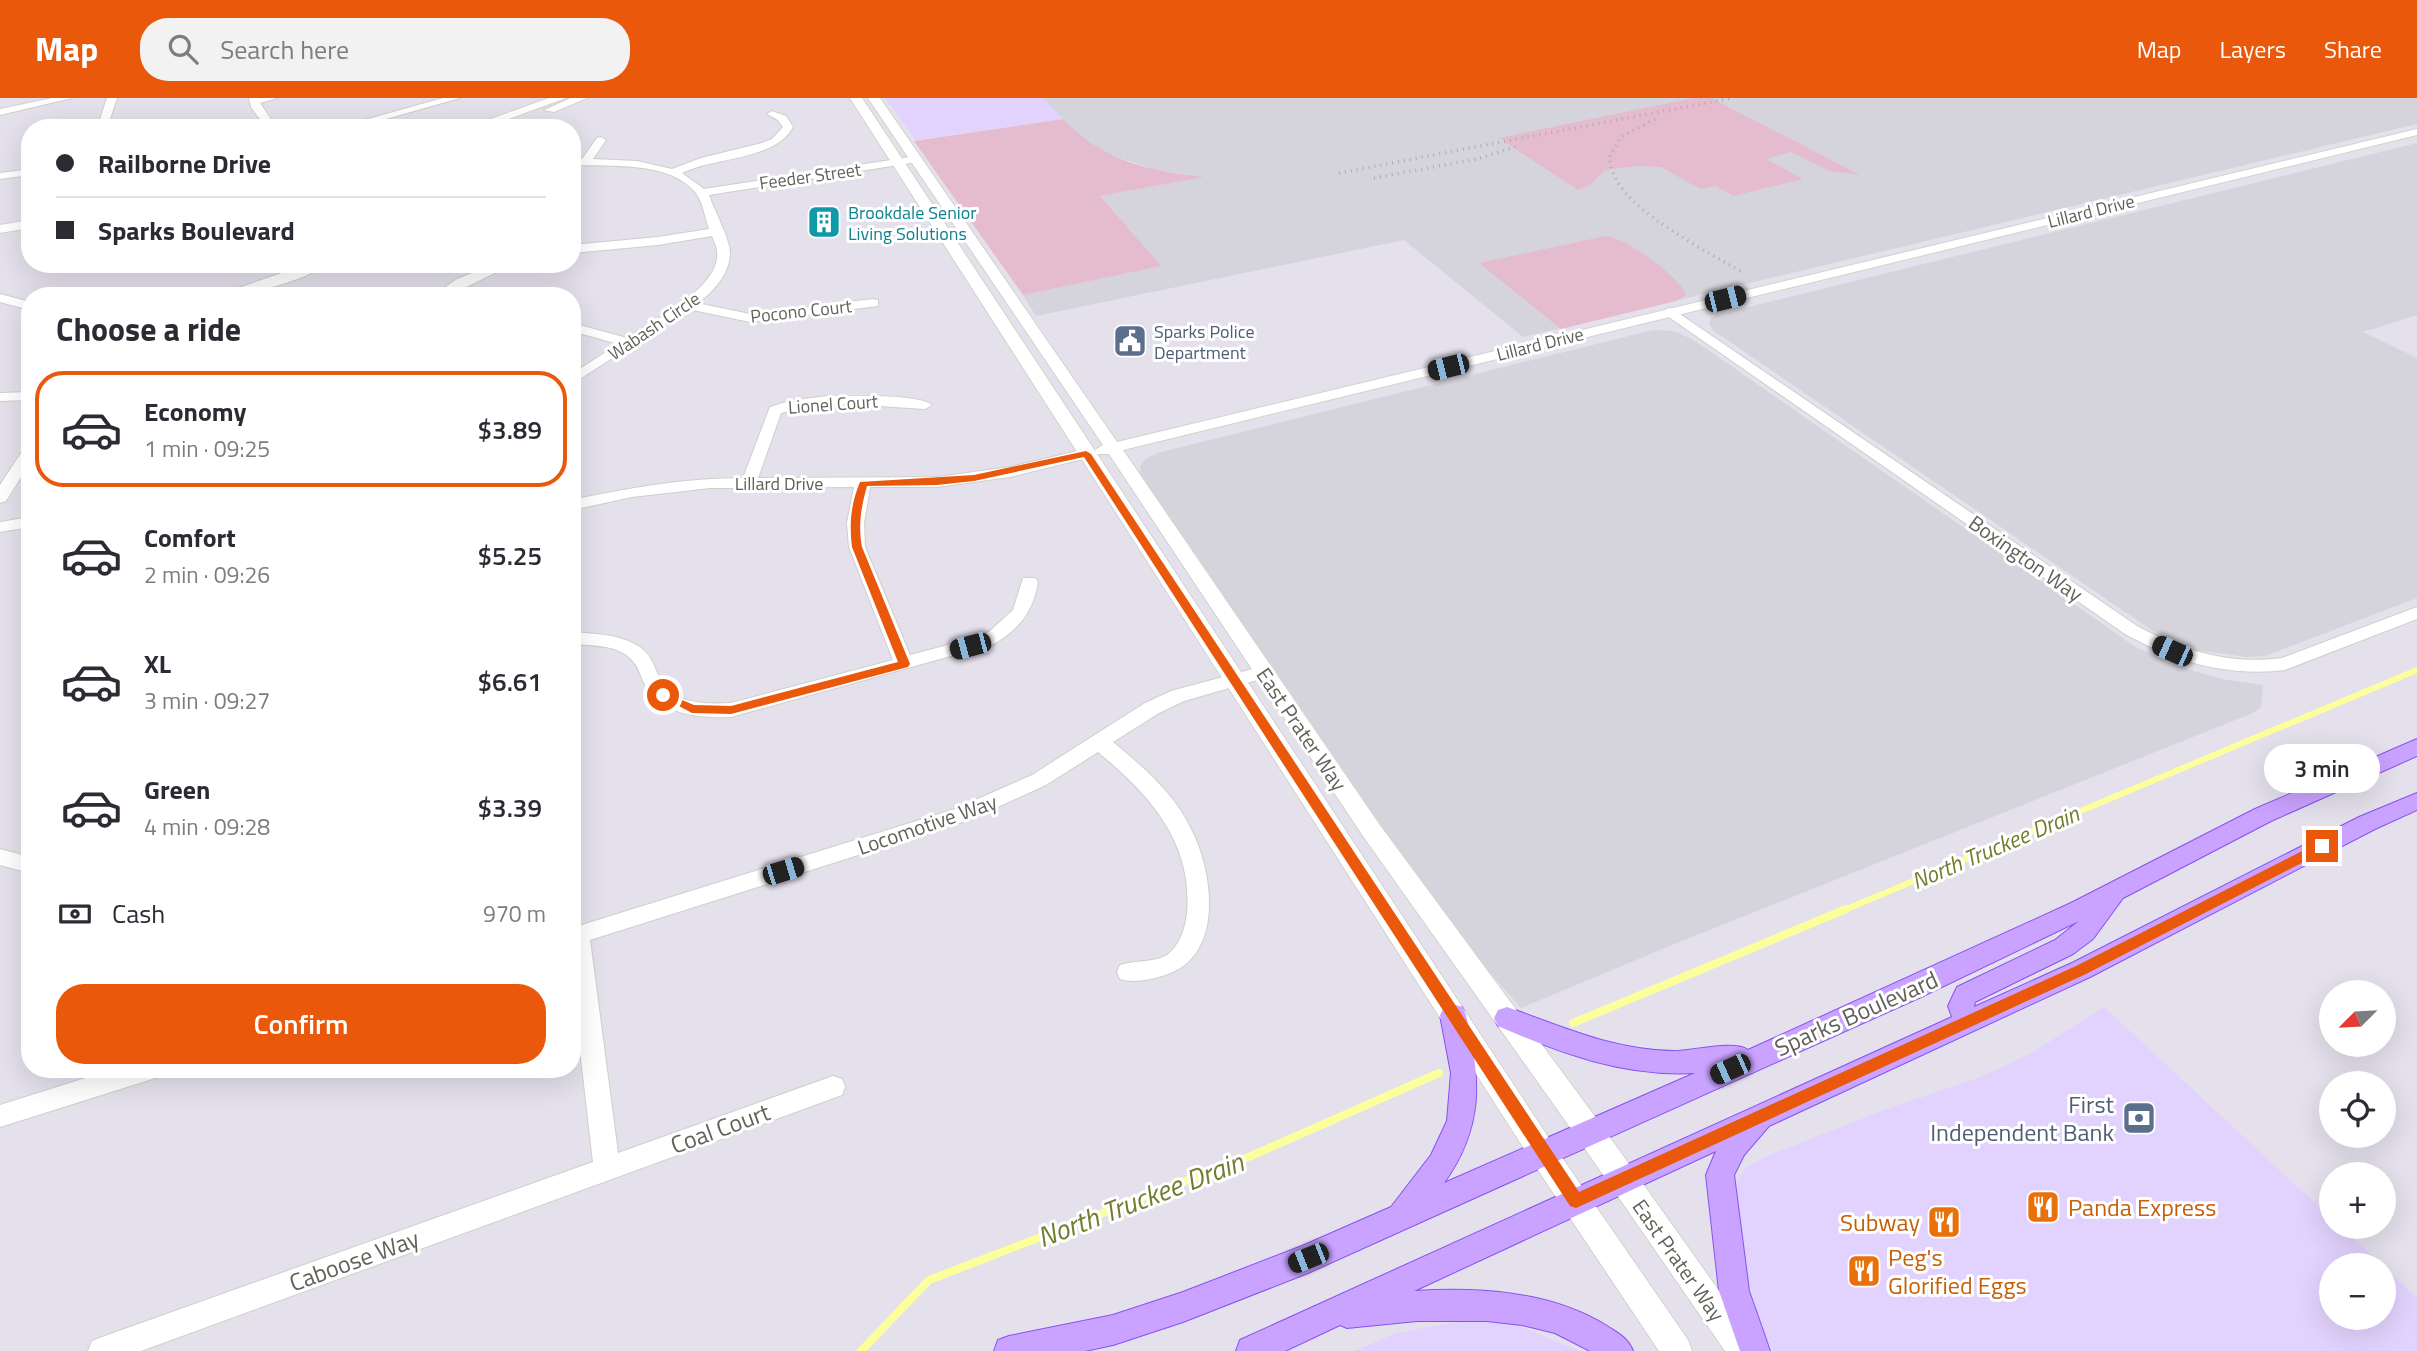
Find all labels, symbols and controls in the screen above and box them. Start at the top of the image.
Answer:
search box [140,18,630,81]
text: Map [35,24,98,74]
icon: search [164,30,202,68]
text: Search here [220,30,349,69]
text: Map [2137,31,2182,67]
text: Layers [2220,31,2286,67]
text: Share [2324,31,2382,67]
text: Railborne Drive [98,144,271,183]
street label: Feeder Street [757,155,863,197]
street label: Lillard Drive [2045,187,2137,235]
place label: Brookdale Senior Living Solutions [848,199,976,247]
building icon: Brookdale Senior Living Solutions [805,203,843,241]
text: Sparks Boulevard [98,211,295,250]
car [1703,284,1748,314]
street label: Wabash Circle [602,285,706,367]
street label: Pocono Court [749,292,854,330]
text: Choose a ride [56,305,241,353]
place label: Sparks Police Department [1154,318,1254,366]
street label: Lillard Drive [1494,320,1586,368]
public building icon: Sparks Police Department [1111,322,1149,360]
car [1426,352,1471,382]
street label: Lionel Court [787,387,880,421]
text: Economy [144,392,246,431]
icon: car [60,398,123,461]
text: $3.89 [478,410,542,449]
text: 1 min · 09:25 [144,431,270,466]
street label: Lillard Drive [735,470,823,497]
street label: Boxington Way [1962,507,2090,609]
text: Comfort [144,518,236,557]
icon: car [60,524,123,587]
text: $5.25 [478,536,542,575]
text: 2 min · 09:26 [144,557,270,592]
car [947,630,994,662]
car [2149,633,2196,669]
text: XL [144,644,171,683]
icon: car [60,650,123,713]
street label: East Prater Way [1249,661,1355,797]
text: $6.61 [478,662,542,701]
route start [647,679,679,711]
text: 3 min · 09:27 [144,683,270,718]
callout: 3 min [2264,744,2380,794]
text: 3 min [2294,751,2350,786]
text: Green [144,770,210,809]
icon: car [60,776,123,839]
street label: Locomotive Way [853,785,1001,863]
text: $3.39 [478,788,542,827]
water label: North Truckee Drain [1906,796,2085,898]
text: 4 min · 09:28 [144,809,270,844]
route end [2306,830,2338,862]
car [760,855,807,887]
text: Cash [112,894,165,933]
icon: cash [56,895,94,933]
text: 970 m [483,896,546,931]
street label: Sparks Boulevard [1768,961,1944,1065]
north arrow [2319,980,2396,1057]
map controls [2319,980,2396,1330]
button: Confirm [56,984,546,1064]
car [1707,1051,1754,1087]
button: locate [2319,1071,2396,1148]
place label: First Independent Bank [1930,1086,2115,1150]
street label: Coal Court [665,1093,775,1163]
bank icon: First Independent Bank [2120,1099,2158,1137]
water label: North Truckee Drain [1031,1140,1250,1258]
button: + [2319,1162,2396,1239]
restaurant icon: Panda Express [2024,1188,2062,1226]
place label: Panda Express [2068,1189,2216,1225]
street label: East Prater Way [1625,1192,1733,1328]
restaurant icon: Subway [1925,1203,1963,1241]
place label: Subway [1840,1204,1920,1240]
street label: Caboose Way [284,1220,424,1300]
place label: Peg's Glorified Eggs [1888,1239,2027,1303]
car [1285,1240,1332,1276]
restaurant icon: Peg's Glorified Eggs [1845,1252,1883,1290]
button: − [2319,1253,2396,1330]

